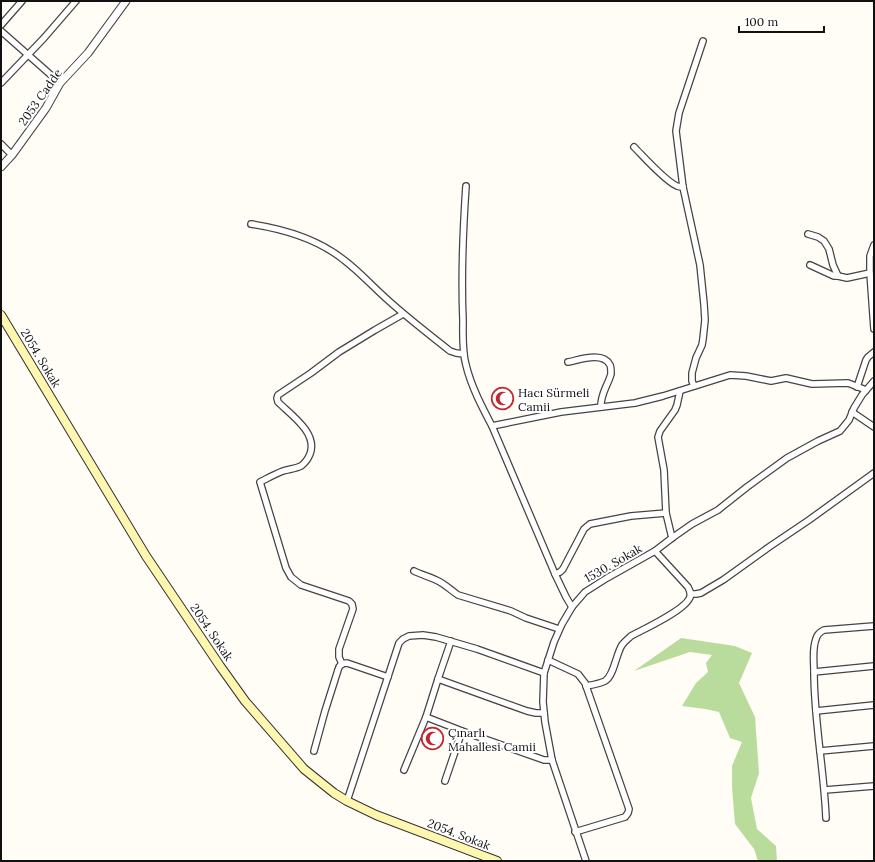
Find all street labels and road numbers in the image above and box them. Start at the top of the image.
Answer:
street label: 2053 Cadde [15,65,65,128]
street label: 2054. Sokak [18,326,65,391]
street label: 1530. Sokak [582,540,645,585]
street label: 2054. Sokak [187,600,237,664]
street label: 2054. Sokak [426,815,493,853]

